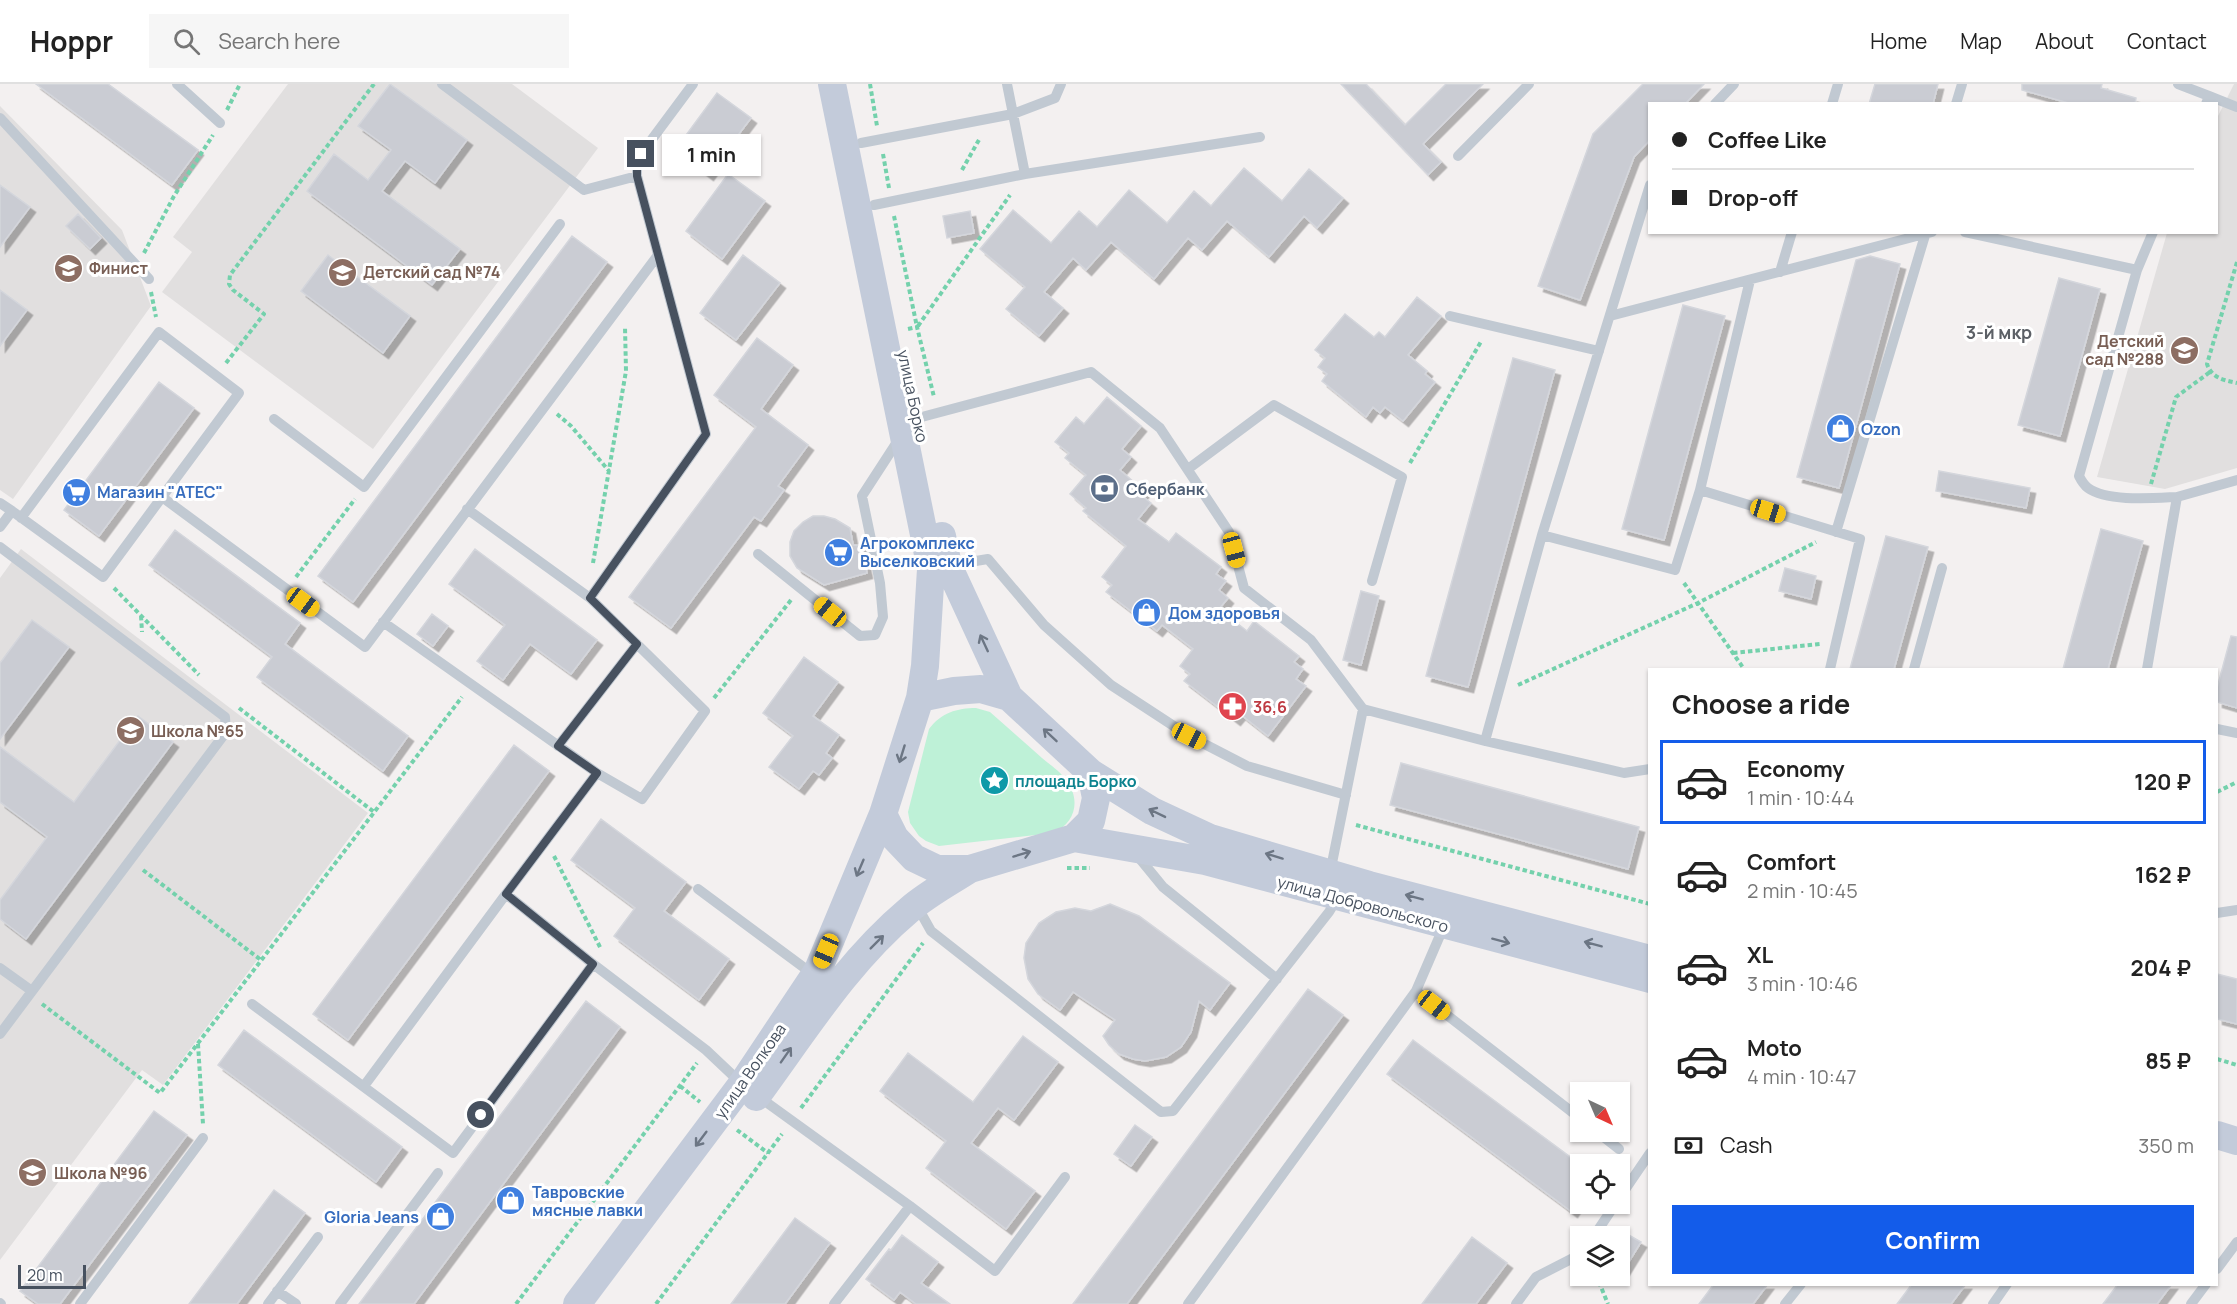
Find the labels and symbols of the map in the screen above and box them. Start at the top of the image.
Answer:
callout: 1 min [662,133,761,175]
route end [627,140,654,167]
school or university icon: Финист [52,252,84,284]
school or university icon: Детский сад №74 [326,256,358,288]
place label: Финист [89,257,148,279]
place label: Детский сад №74 [363,261,501,283]
district label: 3-й мкр [1966,320,2032,344]
place label: Детский сад №288 [2085,330,2164,370]
school or university icon: Детский сад №288 [2169,334,2201,366]
street label: улица Борко [892,348,934,444]
shop icon: Ozon [1824,413,1856,445]
place label: Ozon [1861,418,1901,440]
bank icon: Сбербанк [1089,473,1121,505]
supermarket icon: Магазин "АТЕС" [60,476,92,508]
place label: Сбербанк [1126,478,1205,500]
place label: Магазин "АТЕС" [97,481,223,503]
car [1748,497,1788,525]
car [1221,530,1247,570]
place label: Агрокомплекс Выселковский [860,532,975,572]
supermarket icon: Агрокомплекс Выселковский [823,536,855,568]
car [283,584,323,620]
car [810,594,850,630]
shop icon: Дом здоровья [1131,597,1163,629]
place label: Дом здоровья [1168,602,1280,624]
one-way arrow [978,635,990,653]
pharmacy icon: 36,6 [1216,691,1248,723]
place label: 36,6 [1253,696,1287,718]
school or university icon: Школа №65 [114,715,146,747]
place label: Школа №65 [151,720,244,742]
car [1169,720,1209,752]
one-way arrow [1042,728,1057,742]
one-way arrow [896,744,907,763]
place icon: площадь Борко [978,765,1010,797]
place label: площадь Борко [1015,770,1137,792]
one-way arrow [1149,807,1167,819]
one-way arrow [1012,847,1031,858]
one-way arrow [1265,850,1284,861]
one-way arrow [854,858,865,877]
street label: улица Добровольского [1275,871,1451,937]
one-way arrow [1405,891,1424,902]
car [811,931,841,971]
one-way arrow [869,934,884,949]
one-way arrow [1491,935,1510,947]
one-way arrow [1584,937,1603,949]
car [1414,987,1454,1023]
street label: улица Волкова [709,1019,791,1123]
one-way arrow [780,1048,792,1064]
north arrow [1570,1082,1630,1142]
route start [467,1101,494,1128]
one-way arrow [695,1131,708,1147]
school or university icon: Школа №96 [17,1157,49,1189]
place label: Школа №96 [54,1162,148,1184]
place label: Тавровские мясные лавки [532,1181,643,1221]
shop icon: Тавровские мясные лавки [495,1185,527,1217]
shop icon: Gloria Jeans [424,1201,456,1233]
place label: Gloria Jeans [324,1206,419,1228]
scale bar [18,1262,86,1290]

